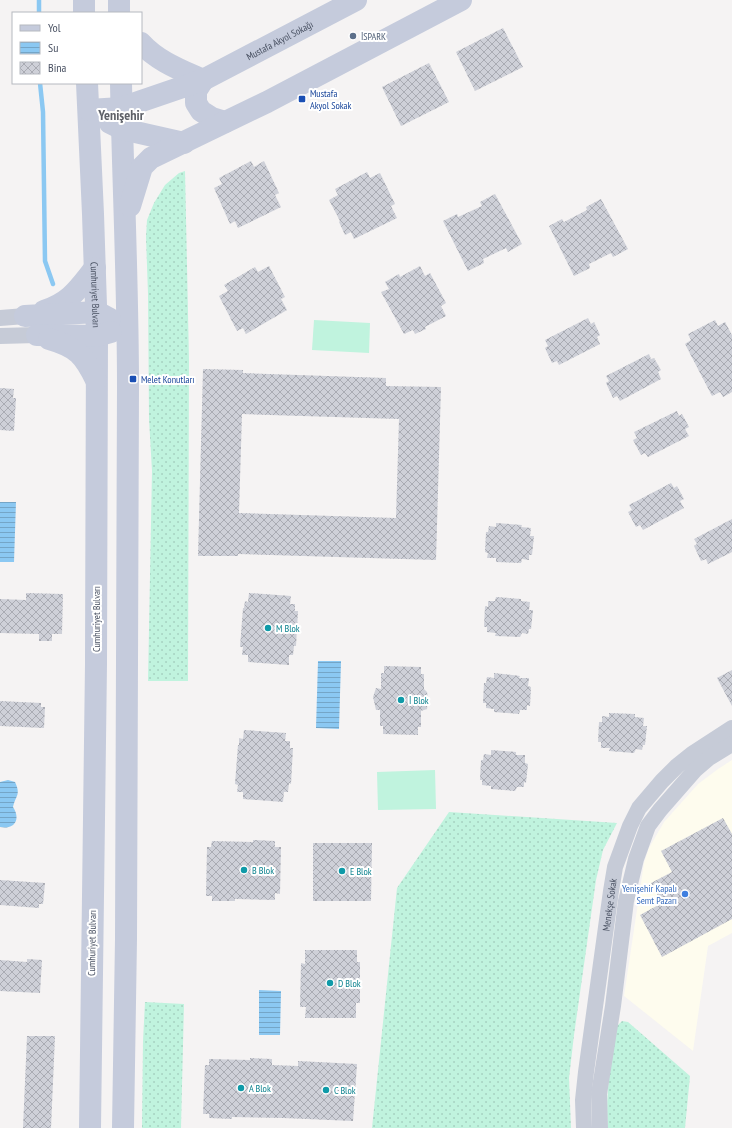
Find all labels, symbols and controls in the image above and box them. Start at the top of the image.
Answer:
legend [12,12,142,84]
street label: Mustafa Akyol Sokağı [244,17,315,63]
text: Yol [48,20,61,35]
place label: İSPARK [361,30,386,43]
marker: İSPARK [348,31,358,41]
text: Su [48,40,58,55]
text: Bina [48,60,67,75]
place label: Mustafa Akyol Sokak [310,87,352,112]
marker: Mustafa Akyol Sokak [297,94,307,104]
district label: Yenişehir [97,106,145,124]
street label: Cumhuriyet Bulvarı [88,262,103,328]
place label: Melet Konutları [141,373,194,386]
marker: Melet Konutları [128,374,138,384]
street label: Cumhuriyet Bulvarı [90,586,103,652]
place label: M Blok [276,622,300,635]
marker: M Blok [263,623,273,633]
place label: İ Blok [409,694,429,707]
marker: İ Blok [396,695,406,705]
place label: B Blok [252,864,274,877]
marker: B Blok [239,865,249,875]
place label: E Blok [350,865,372,878]
marker: E Blok [337,866,347,876]
street label: Menekşe Sokak [599,877,620,932]
place label: Yenişehir Kapalı Semt Pazarı [622,882,677,907]
marker: Yenişehir Kapalı Semt Pazarı [680,889,690,899]
street label: Cumhuriyet Bulvarı [85,910,99,976]
place label: D Blok [338,977,361,990]
marker: D Blok [325,978,335,988]
place label: A Blok [249,1082,271,1095]
marker: A Blok [236,1083,246,1093]
place label: C Blok [334,1084,356,1097]
marker: C Blok [321,1085,331,1095]

